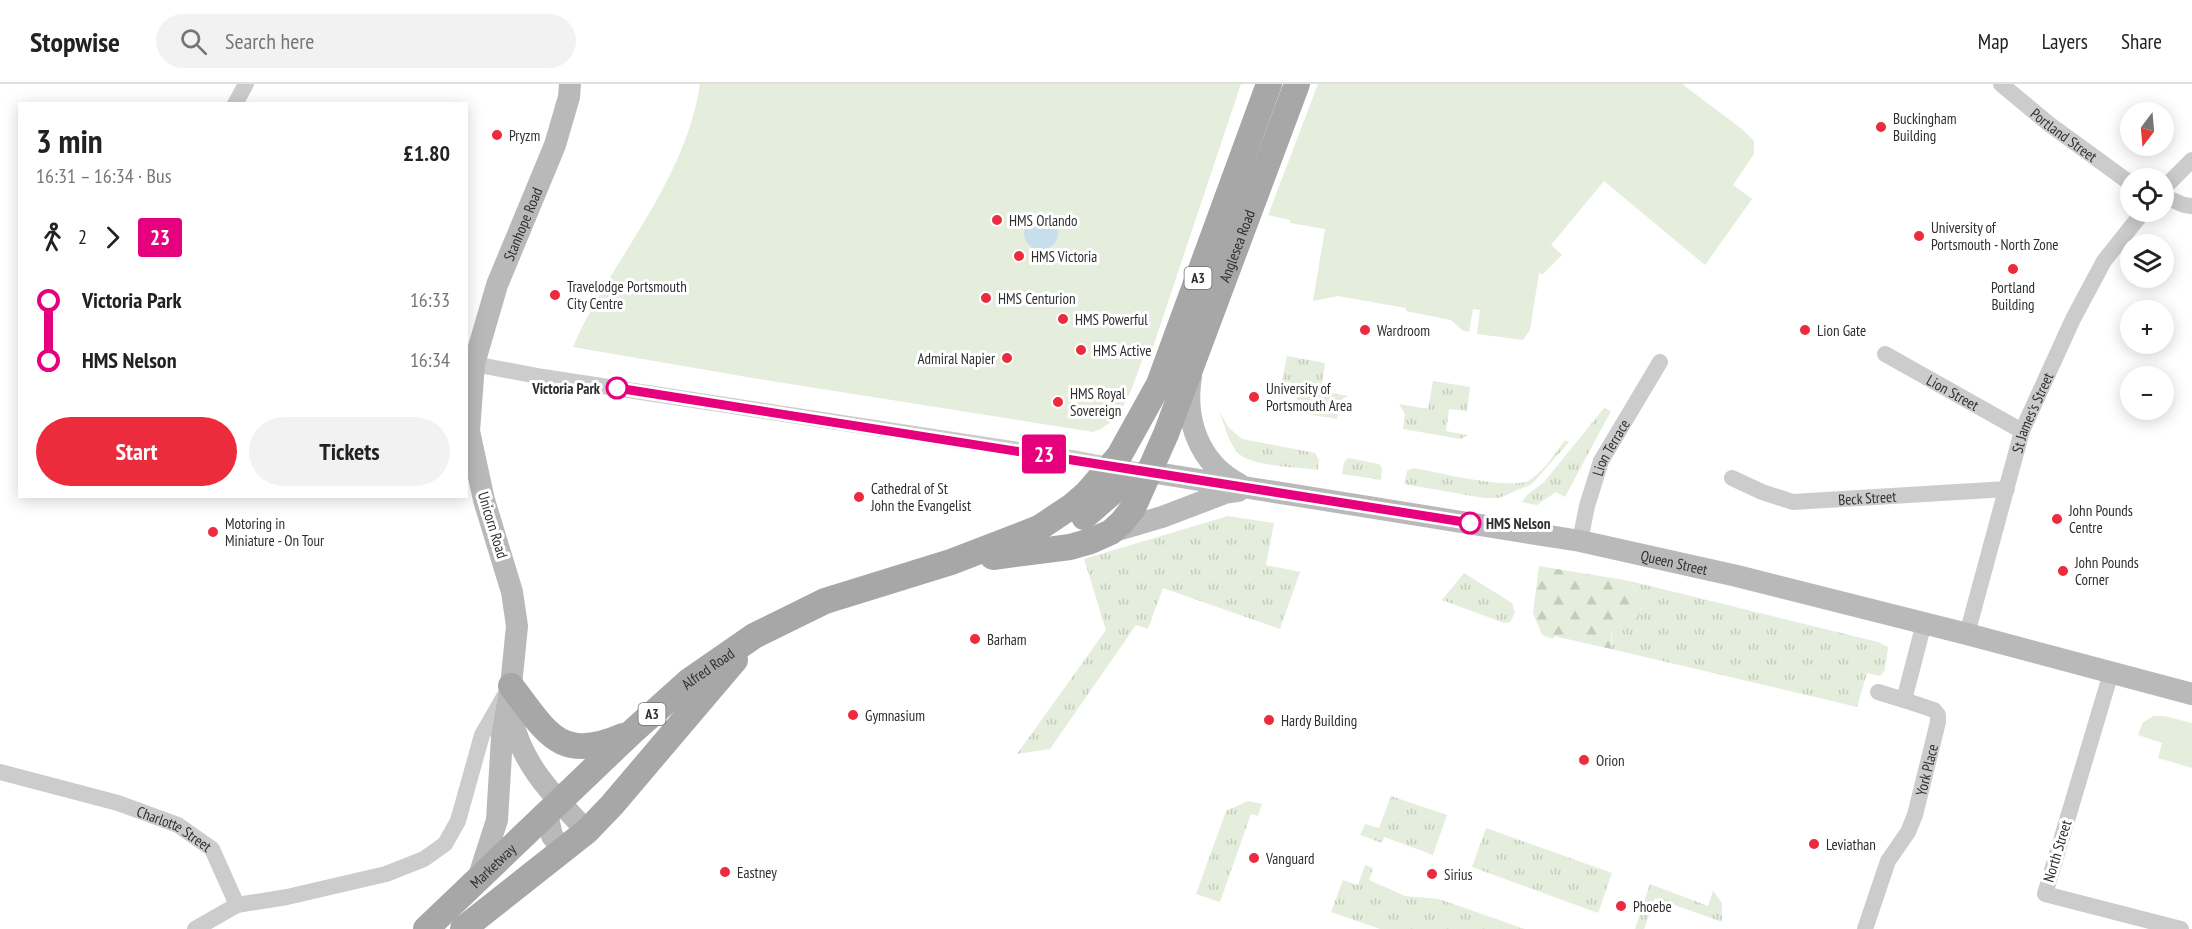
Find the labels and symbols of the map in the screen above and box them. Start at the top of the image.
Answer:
north arrow [2120,102,2174,156]
street label: Portland Street [2027,103,2101,166]
place label: Buckingham Building [1893,109,1956,145]
marker: Buckingham Building [1874,120,1888,134]
place label: Pryzm [509,126,540,145]
marker: Pryzm [490,128,504,142]
street label: Stanhope Road [499,184,546,263]
street label: Anglesea Road [1214,207,1259,285]
place label: HMS Orlando [1009,211,1078,230]
marker: HMS Orlando [990,213,1004,227]
place label: University of Portsmouth - North Zone [1931,218,2059,254]
marker: University of Portsmouth - North Zone [1912,229,1926,243]
place label: HMS Victoria [1031,247,1097,266]
marker: HMS Victoria [1012,249,1026,263]
marker: Portland Building [2006,262,2020,276]
road number: A3 [1184,267,1212,289]
place label: Travelodge Portsmouth City Centre [567,277,687,313]
place label: Portland Building [1991,278,2035,314]
marker: Travelodge Portsmouth City Centre [548,288,562,302]
place label: HMS Centurion [998,289,1076,308]
marker: HMS Centurion [979,291,993,305]
place label: HMS Powerful [1075,310,1148,329]
marker: HMS Powerful [1056,312,1070,326]
place label: Wardroom [1377,321,1430,340]
place label: Lion Gate [1817,321,1866,340]
marker: Wardroom [1358,323,1372,337]
marker: Lion Gate [1798,323,1812,337]
place label: HMS Active [1093,341,1151,360]
marker: HMS Active [1074,343,1088,357]
place label: Admiral Napier [917,349,996,368]
marker: Admiral Napier [1000,351,1014,365]
street label: St James's Street [2007,369,2057,455]
street label: Lion Street [1924,370,1982,414]
marker: Victoria Park [606,377,628,399]
place label: Victoria Park [531,379,601,398]
place label: University of Portsmouth Area [1266,379,1352,415]
place label: HMS Royal Sovereign [1070,384,1126,420]
marker: University of Portsmouth Area [1247,390,1261,404]
marker: HMS Royal Sovereign [1051,395,1065,409]
street label: Lion Terrace [1587,415,1633,478]
line badge: 23 [1017,434,1071,473]
place label: Cathedral of St John the Evangelist [870,479,971,515]
street label: Beck Street [1838,486,1897,509]
street label: Unicorn Road [474,489,512,561]
marker: Cathedral of St John the Evangelist [852,490,866,504]
place label: John Pounds Centre [2068,501,2133,537]
marker: HMS Nelson [1459,512,1481,534]
marker: John Pounds Centre [2050,512,2064,526]
place label: Motoring in Miniature - On Tour [225,514,325,550]
place label: HMS Nelson [1486,514,1551,533]
marker: Motoring in Miniature - On Tour [206,525,220,539]
street label: Queen Street [1639,545,1709,579]
place label: John Pounds Corner [2074,553,2139,589]
marker: John Pounds Corner [2056,564,2070,578]
place label: Barham [987,630,1027,649]
marker: Barham [968,632,982,646]
street label: Alfred Road [677,643,738,693]
road number: A3 [638,703,666,725]
place label: Gymnasium [865,706,925,725]
marker: Gymnasium [846,708,860,722]
place label: Hardy Building [1281,711,1357,730]
marker: Hardy Building [1262,713,1276,727]
street label: York Place [1911,742,1942,798]
place label: Orion [1596,751,1625,770]
marker: Orion [1577,753,1591,767]
street label: Charlotte Street [134,801,216,855]
street label: North Street [2039,818,2075,884]
place label: Leviathan [1826,835,1876,854]
marker: Leviathan [1807,837,1821,851]
street label: Marketway [466,839,520,892]
place label: Vanguard [1265,849,1315,868]
marker: Vanguard [1247,851,1261,865]
place label: Eastney [737,863,777,882]
marker: Eastney [718,865,732,879]
place label: Sirius [1444,865,1473,884]
marker: Sirius [1425,867,1439,881]
place label: Phoebe [1633,897,1672,916]
marker: Phoebe [1614,899,1628,913]

